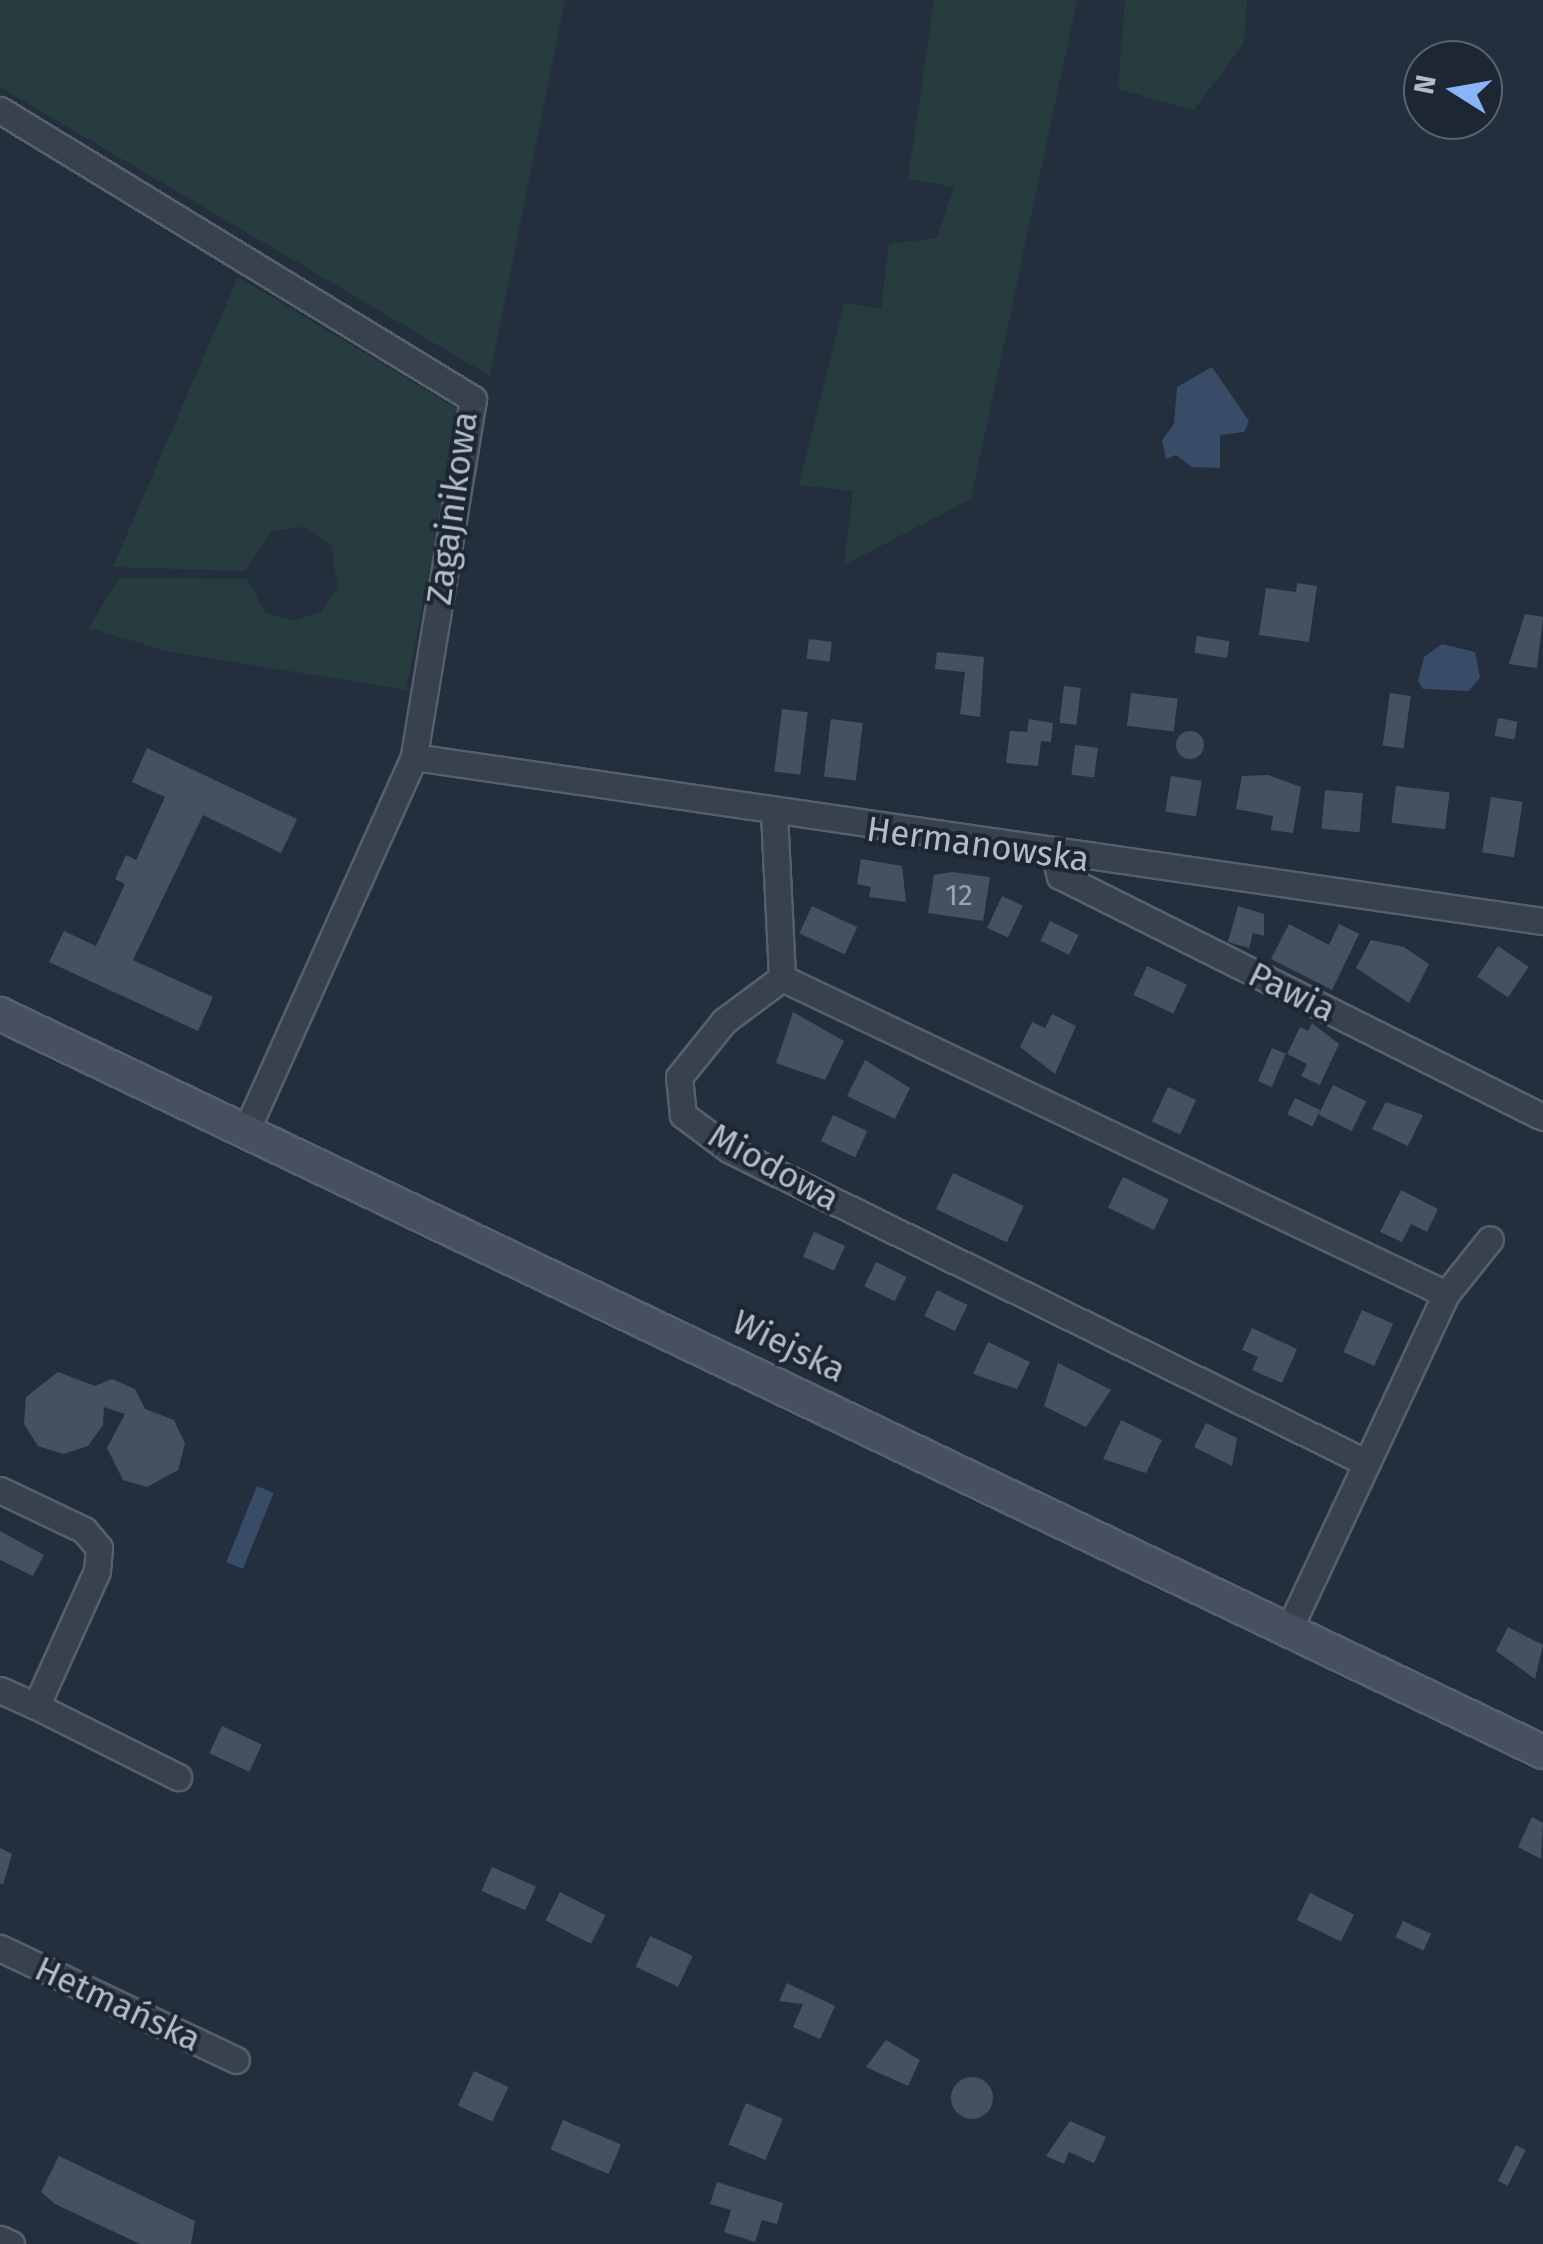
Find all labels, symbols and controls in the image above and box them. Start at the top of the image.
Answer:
north arrow [1403,40,1503,140]
text: N [1407,72,1443,97]
street label: Zagajnikowa [418,409,486,607]
street label: Hermanowska [864,808,1092,880]
house number: 12 [945,877,973,913]
street label: Pawia [1242,953,1342,1031]
street label: Miodowa [701,1114,847,1220]
street label: Wiejska [726,1301,852,1391]
street label: Hetmańska [29,1947,207,2061]

